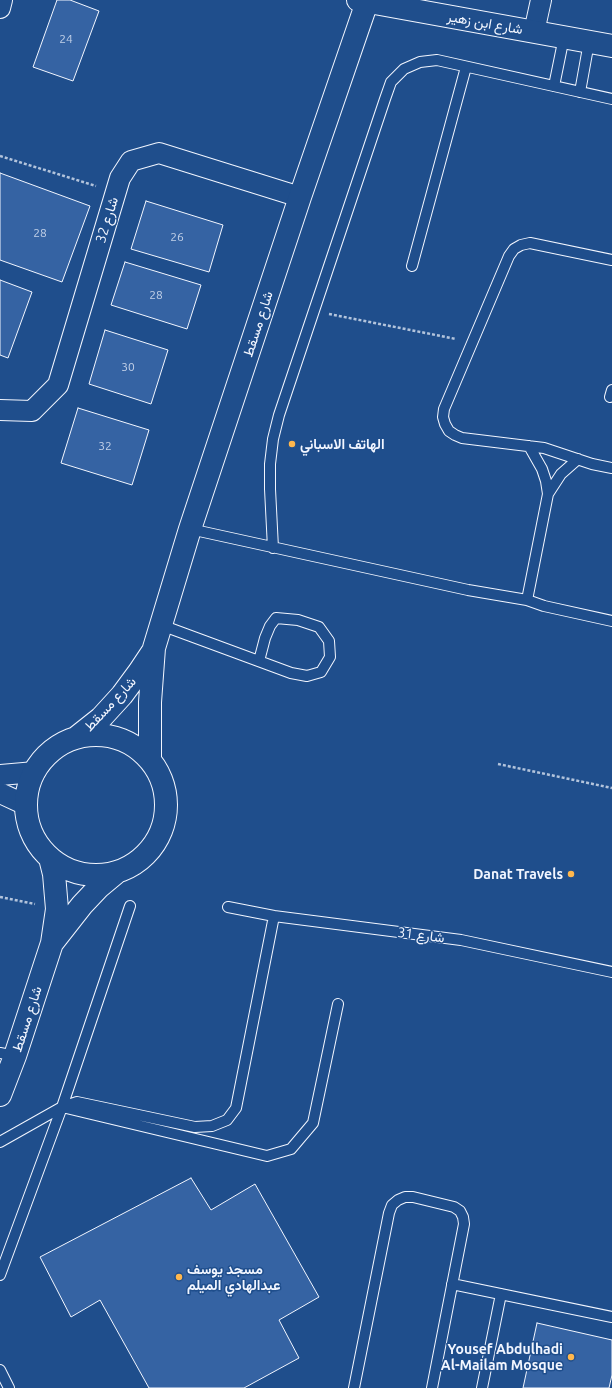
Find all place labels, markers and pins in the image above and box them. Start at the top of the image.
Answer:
place label: الهاتف الاسباني [300,436,385,452]
marker: الهاتف الاسباني [287,439,297,449]
place label: Danat Travels [473,866,563,882]
marker: Danat Travels [566,869,576,879]
place label: مسجد يوسف عبدالهادي الميلم [187,1261,280,1294]
marker: مسجد يوسف عبدالهادي الميلم [174,1272,184,1282]
place label: Yousef Abdulhadi Al-Mailam Mosque [441,1341,563,1374]
marker: Yousef Abdulhadi Al-Mailam Mosque [566,1352,576,1362]

